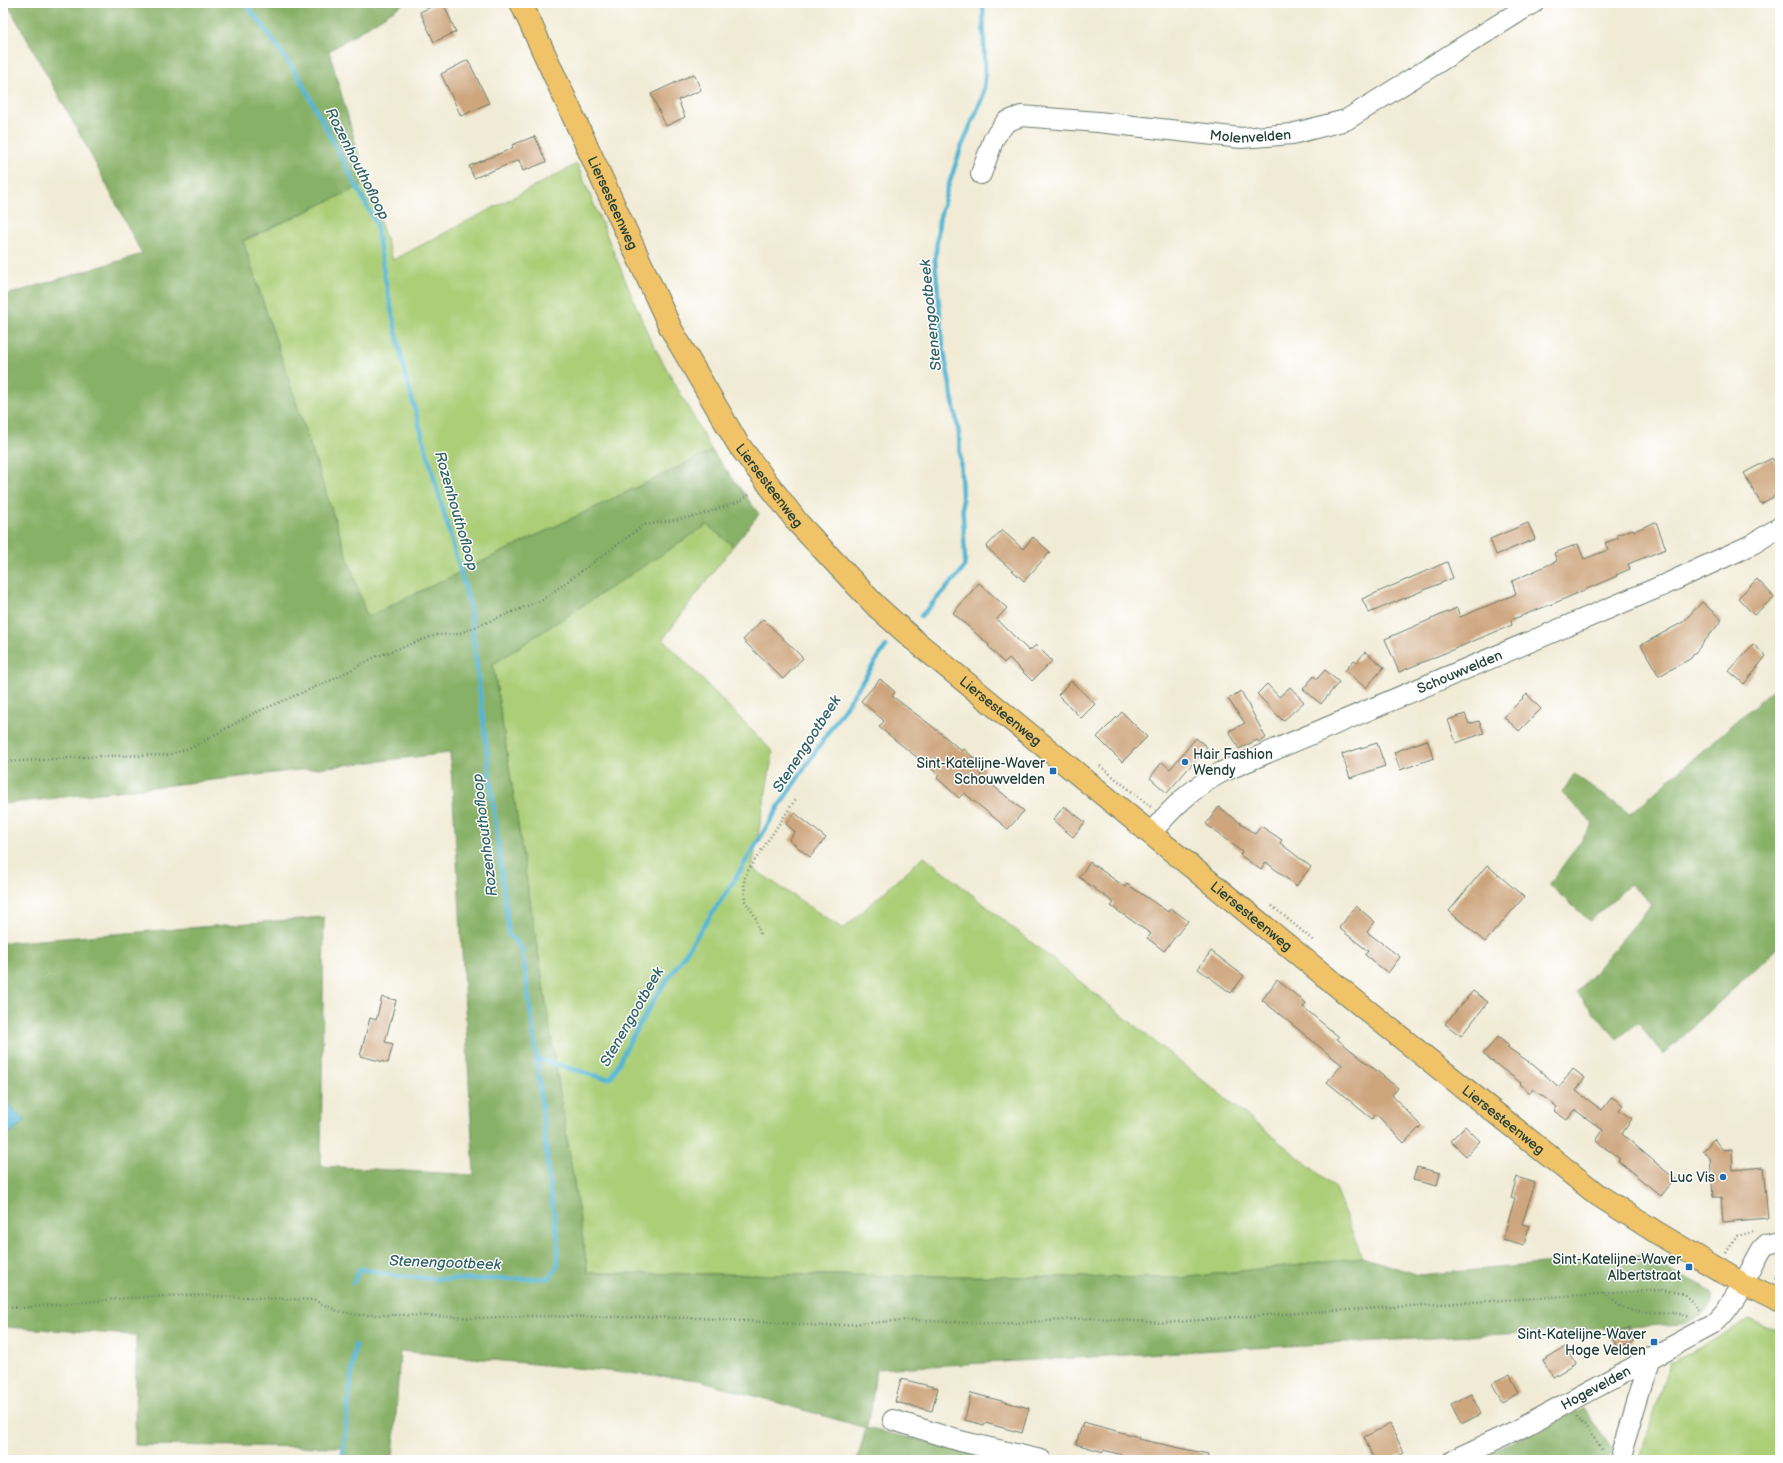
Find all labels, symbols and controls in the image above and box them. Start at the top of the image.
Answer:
water label: Rozenhouthofloop [321,105,394,224]
street label: Molenvelden [1209,126,1292,146]
street label: Liersesteenweg [584,153,642,252]
water label: Stenengootbeek [916,258,946,372]
street label: Liersesteenweg [732,440,807,531]
water label: Rozenhouthofloop [430,449,482,573]
street label: Schouwvelden [1414,646,1505,697]
street label: Liersesteenweg [956,672,1045,749]
water label: Stenengootbeek [769,691,846,796]
place label: Hair Fashion Wendy [1193,746,1273,779]
place label: Sint-Katelijne-Waver Schouwvelden [917,755,1046,788]
marker: Hair Fashion Wendy [1180,757,1190,767]
marker: Sint-Katelijne-Waver Schouwvelden [1048,766,1058,776]
water label: Rozenhouthofloop [468,772,502,897]
street label: Liersesteenweg [1207,877,1296,955]
water label: Stenengootbeek [596,963,669,1070]
street label: Liersesteenweg [1459,1081,1548,1158]
place label: Luc Vis [1669,1169,1715,1186]
marker: Luc Vis [1718,1172,1728,1182]
place label: Sint-Katelijne-Waver Albertstraat [1553,1251,1682,1284]
water label: Stenengootbeek [389,1252,502,1274]
marker: Sint-Katelijne-Waver Albertstraat [1684,1262,1694,1272]
place label: Sint-Katelijne-Waver Hoge Velden [1518,1326,1647,1359]
marker: Sint-Katelijne-Waver Hoge Velden [1649,1337,1659,1347]
street label: Hogevelden [1558,1362,1633,1413]

